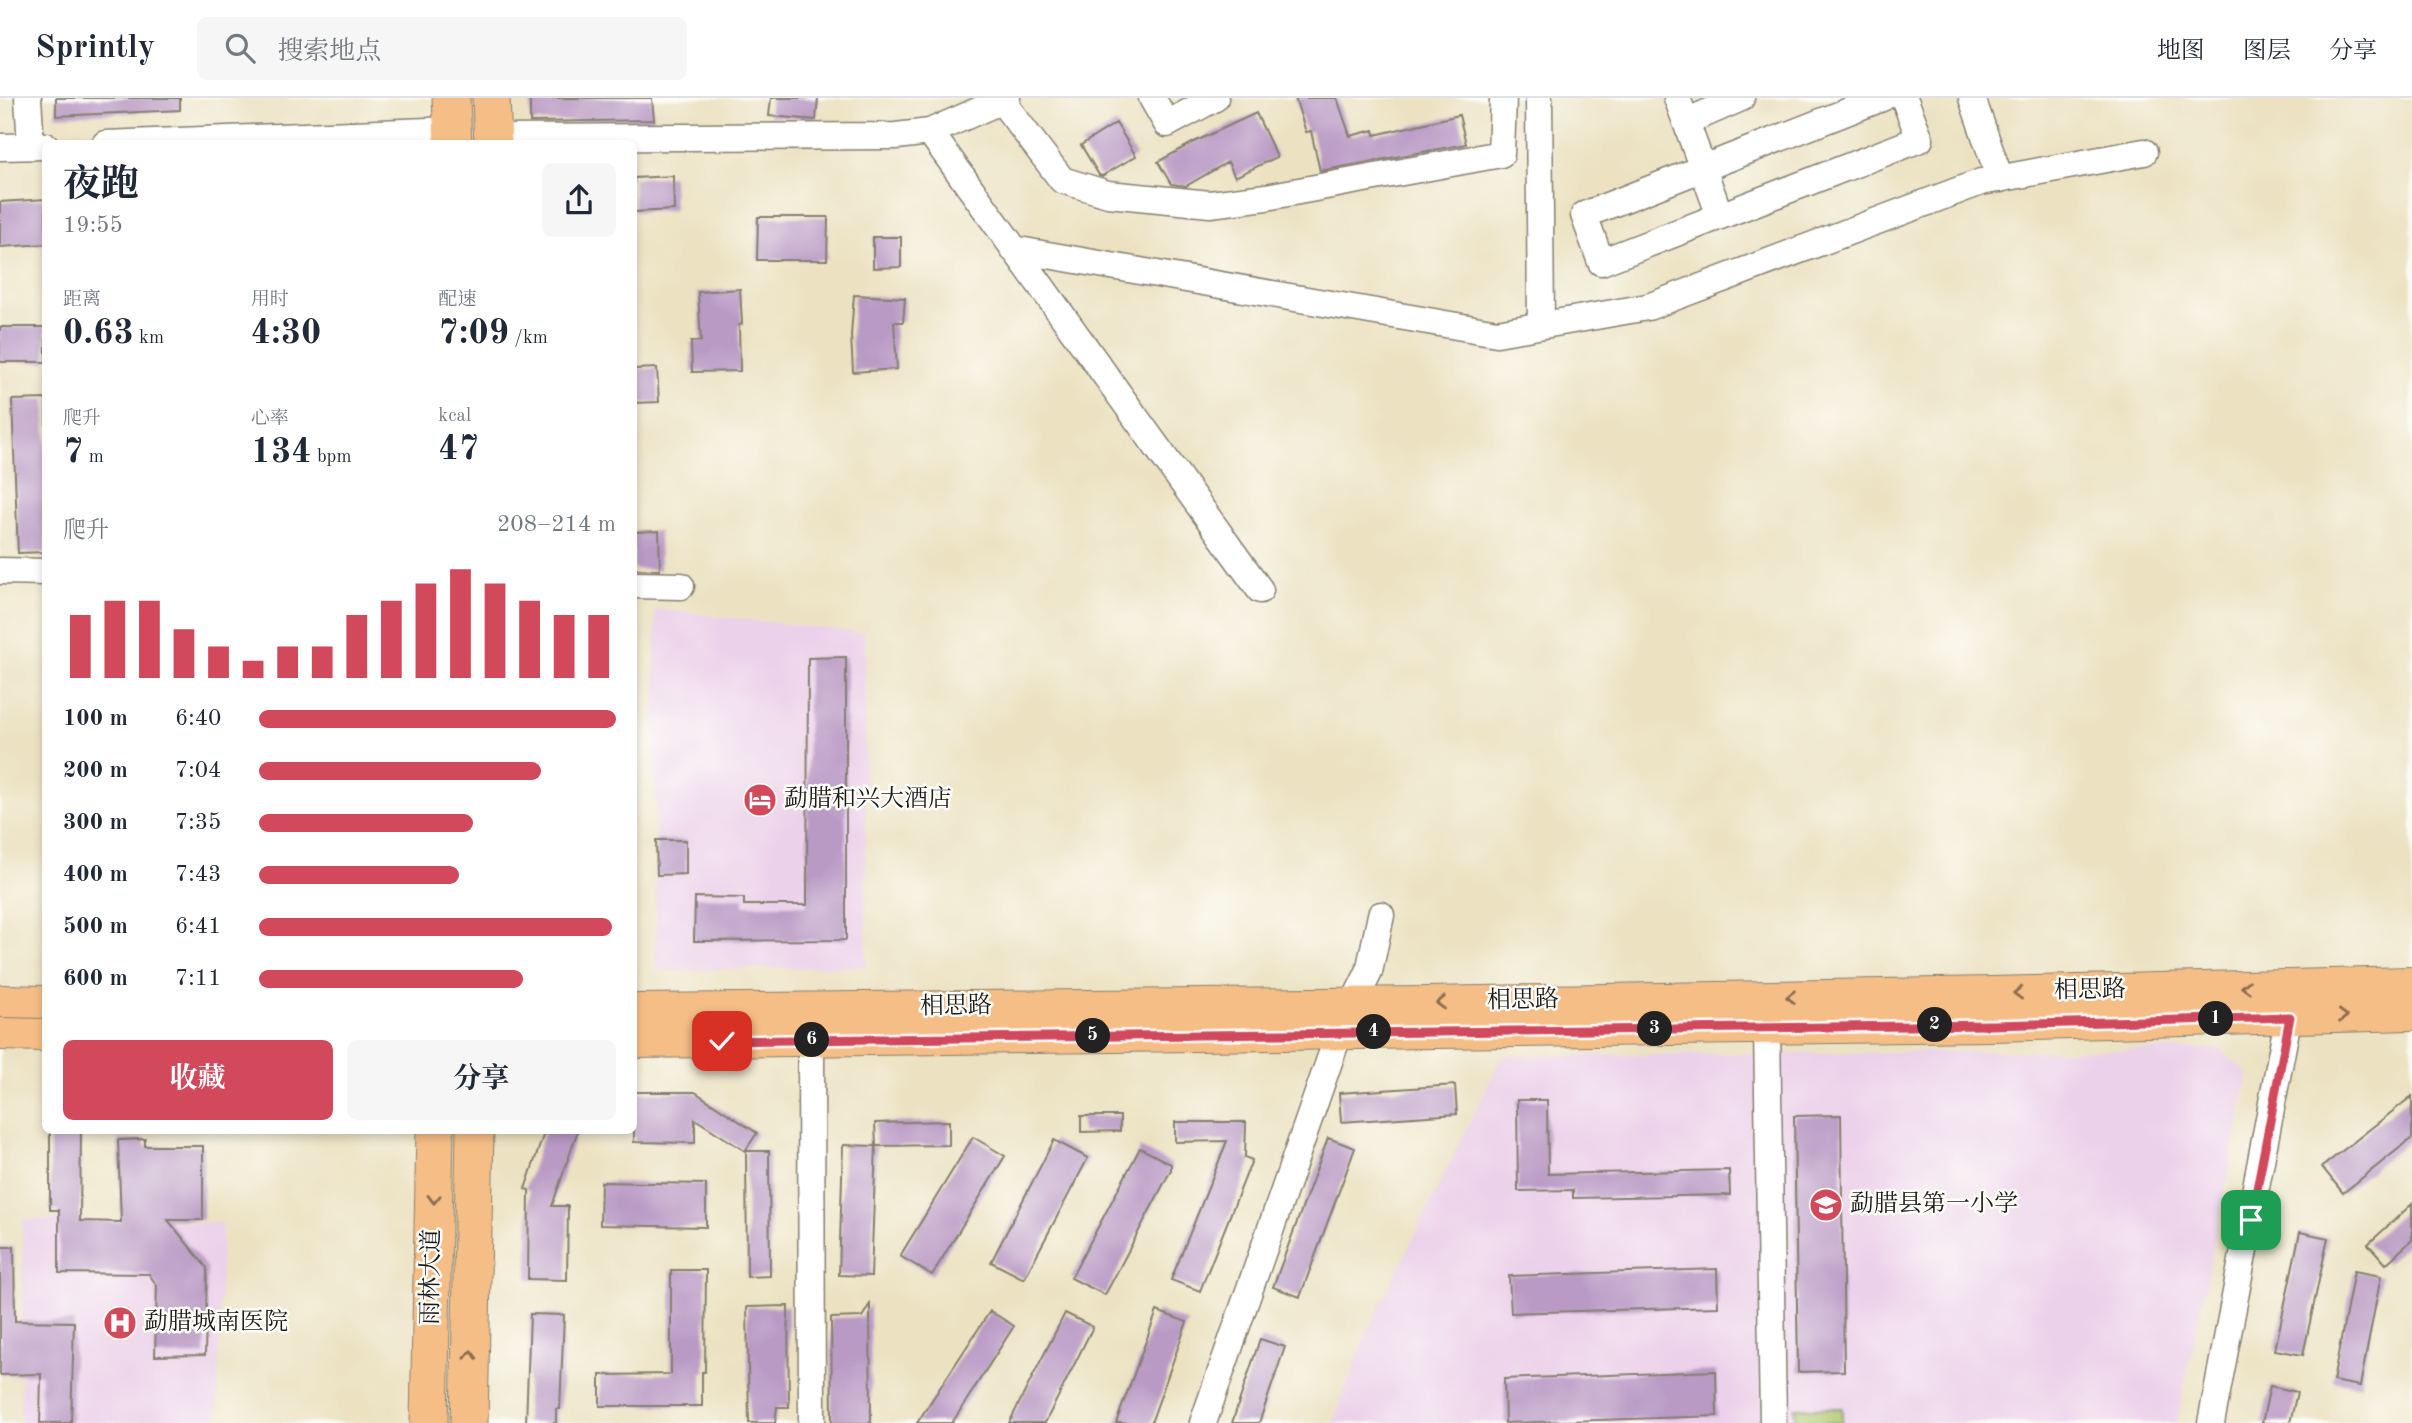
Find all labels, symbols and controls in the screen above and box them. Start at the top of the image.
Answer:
search box [197,17,687,80]
icon: search [221,29,259,67]
text: Sprintly [35,32,155,65]
text: 搜索地点 [277,39,381,65]
text: 地图 [2157,40,2205,64]
text: 图层 [2243,40,2291,64]
text: 分享 [2329,40,2377,64]
button: share [542,163,616,237]
text: 夜跑 [63,167,139,205]
text: 19:55 [63,214,123,237]
text: 距离 [63,291,101,310]
text: 用时 [251,291,289,310]
text: 配速 [438,291,476,310]
text: 0.63 [63,316,134,351]
text: 4:30 [251,316,321,351]
text: 7:09 [438,316,509,351]
text: km [134,329,164,348]
text: /km [509,329,548,348]
text: kcal [438,407,471,426]
text: 爬升 [63,410,101,429]
text: 心率 [251,410,289,429]
text: 47 [438,432,479,467]
text: 7 [63,435,83,470]
text: 134 [251,435,312,470]
text: m [83,448,104,467]
text: bpm [312,448,352,467]
text: 208–214 m [497,513,616,536]
text: 爬升 [63,519,109,542]
text: 100 m [63,707,128,730]
text: 6:40 [175,707,221,730]
text: 200 m [63,759,128,782]
text: 7:04 [175,759,221,782]
hotel icon: 勐腊和兴大酒店 [741,781,779,819]
place label: 勐腊和兴大酒店 [784,785,952,812]
text: 300 m [63,811,128,834]
text: 7:35 [175,811,221,834]
text: 400 m [63,863,128,886]
text: 7:43 [175,863,221,886]
text: 500 m [63,915,128,938]
text: 6:41 [175,915,221,938]
text: 600 m [63,967,128,990]
text: 7:11 [175,967,221,990]
street label: 相思路 [2054,975,2126,1004]
one-way arrow [2240,979,2251,995]
street label: 相思路 [1487,985,1559,1014]
one-way arrow [2013,985,2024,1000]
one-way arrow [1785,989,1796,1005]
street label: 相思路 [920,991,992,1020]
one-way arrow [1435,995,1446,1011]
pin: 1 [2198,1002,2234,1037]
pin: 2 [1918,1007,1952,1042]
one-way arrow [2338,1008,2349,1023]
text: 1 [2210,1009,2221,1028]
pin [692,1011,752,1071]
pin: 3 [1638,1012,1672,1046]
pin: 4 [1356,1014,1392,1049]
text: 2 [1929,1015,1940,1034]
pin: 5 [1076,1018,1110,1054]
text: 3 [1649,1019,1660,1038]
icon: check [703,1022,741,1060]
text: 4 [1368,1022,1379,1041]
pin: 6 [794,1023,830,1058]
text: 5 [1087,1026,1098,1045]
text: 6 [806,1030,817,1049]
button: 收藏 [63,1040,333,1120]
button: 分享 [347,1040,616,1120]
school or university icon: 勐腊县第一小学 [1807,1186,1845,1224]
place label: 勐腊县第一小学 [1850,1190,2018,1217]
pin [2221,1190,2281,1250]
one-way arrow [426,1193,441,1204]
icon: arrive [2232,1201,2270,1239]
street label: 雨林大道 [416,1229,445,1325]
hospital icon: 勐腊城南医院 [101,1304,139,1342]
place label: 勐腊城南医院 [144,1308,288,1335]
one-way arrow [463,1349,479,1360]

